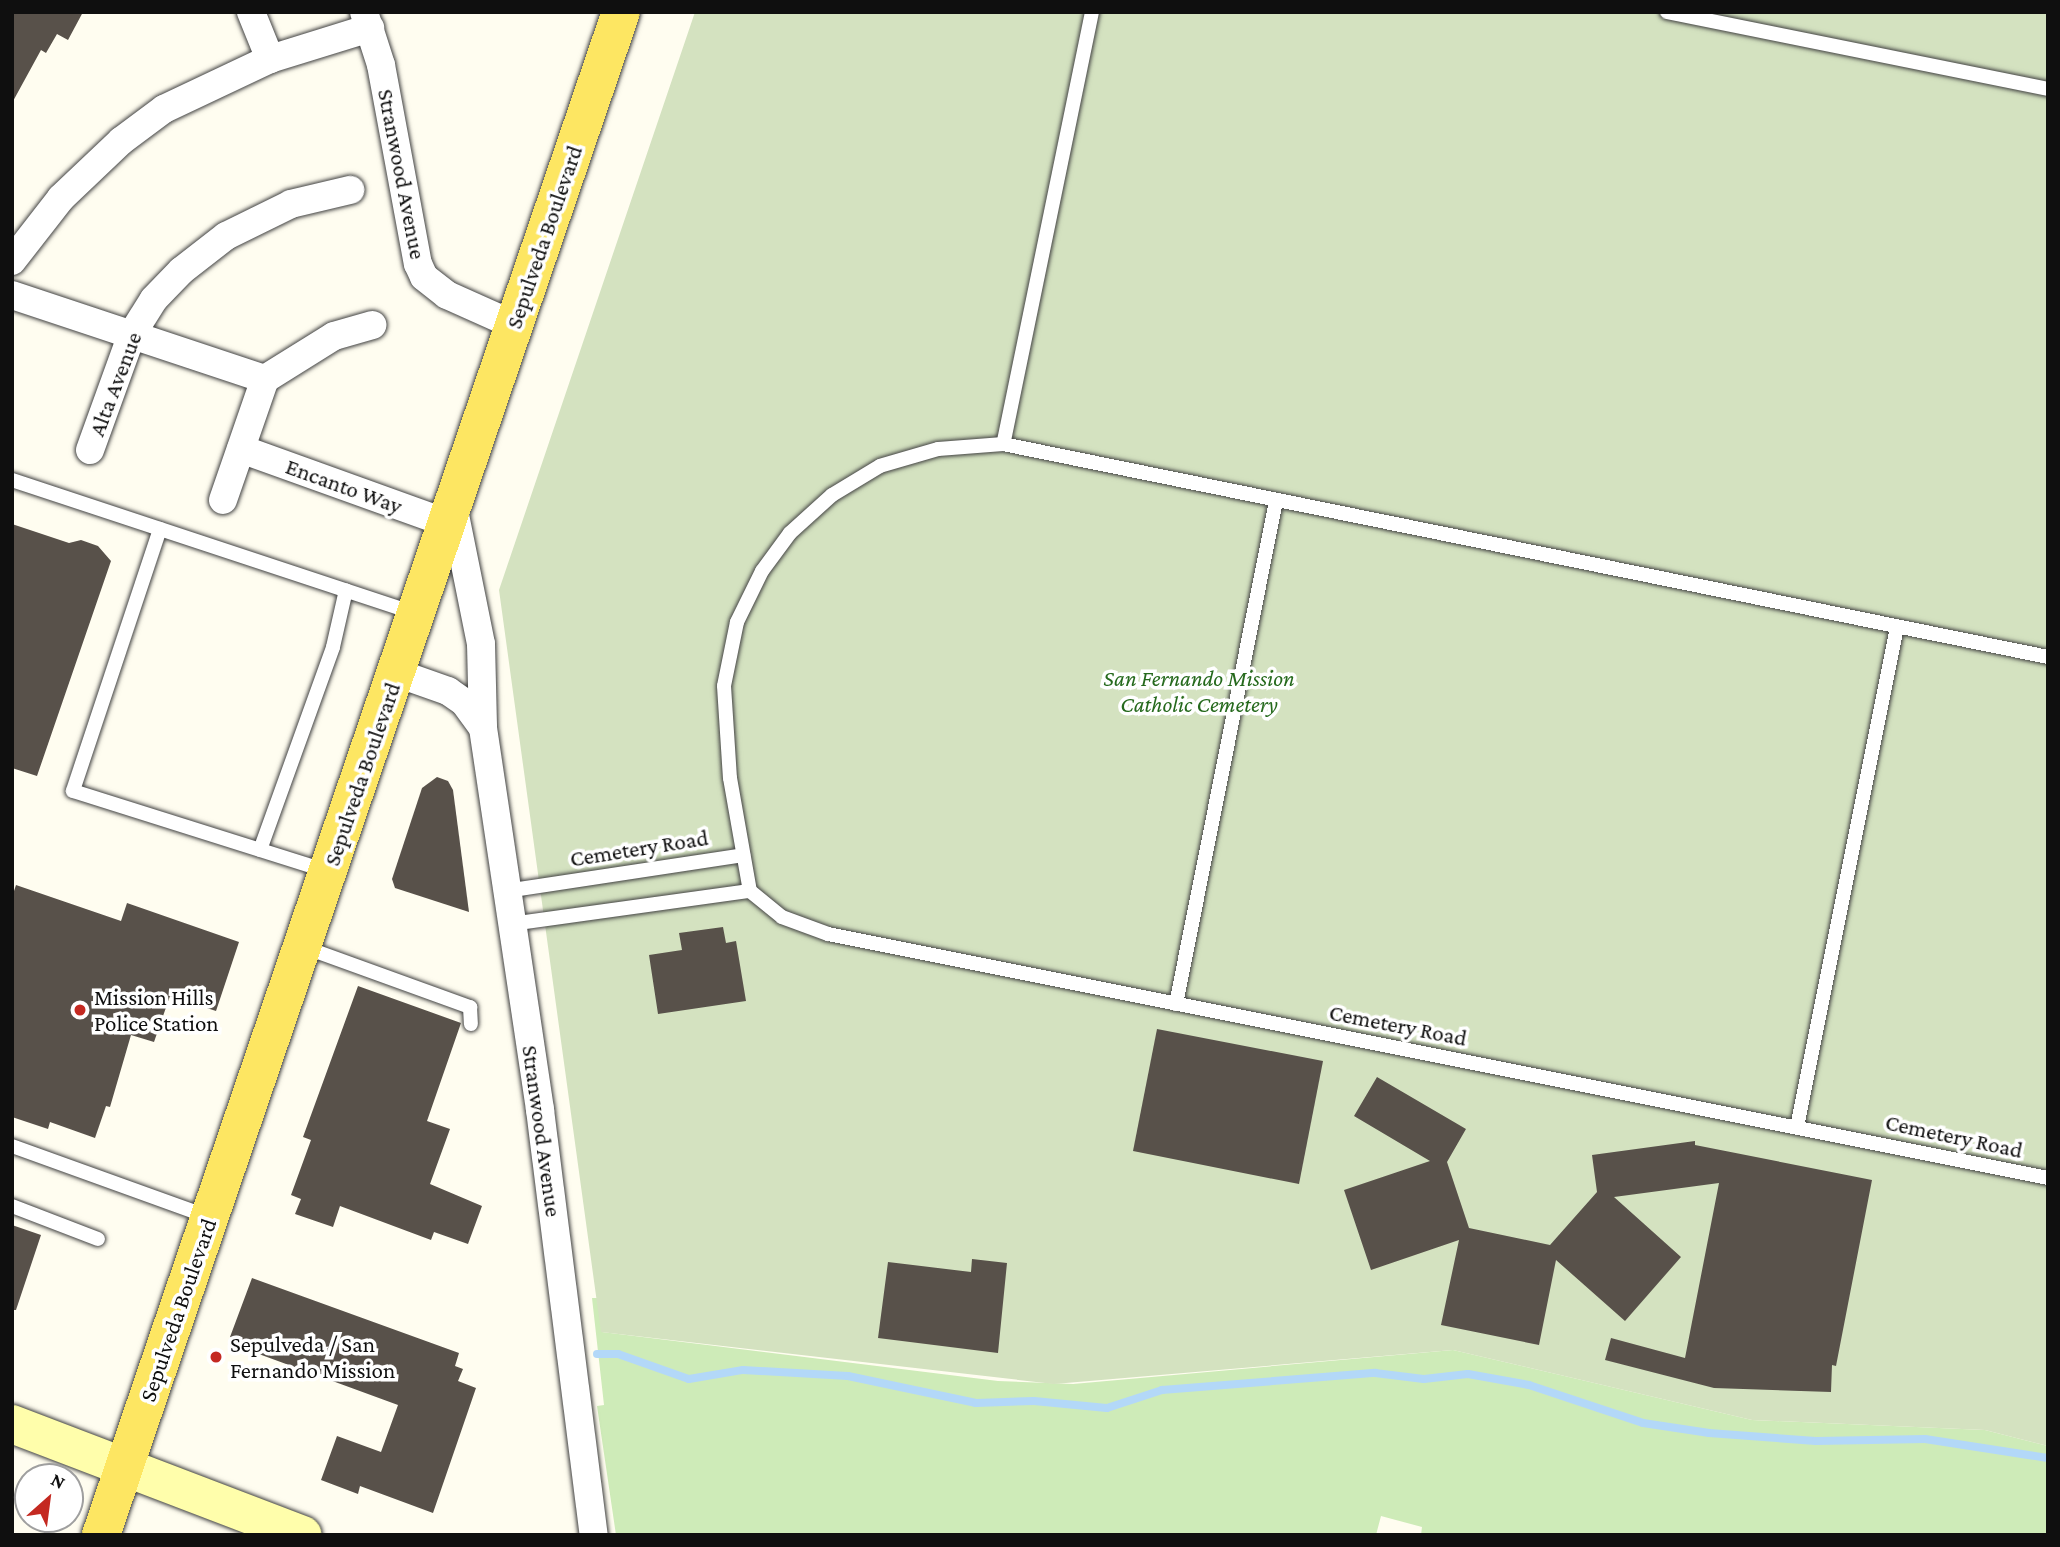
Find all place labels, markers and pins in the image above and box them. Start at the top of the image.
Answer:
place label: Mission Hills Police Station [94,983,219,1037]
marker: Mission Hills Police Station [72,1002,88,1018]
place label: Sepulveda / San Fernando Mission [230,1330,395,1384]
marker: Sepulveda / San Fernando Mission [208,1349,224,1365]

